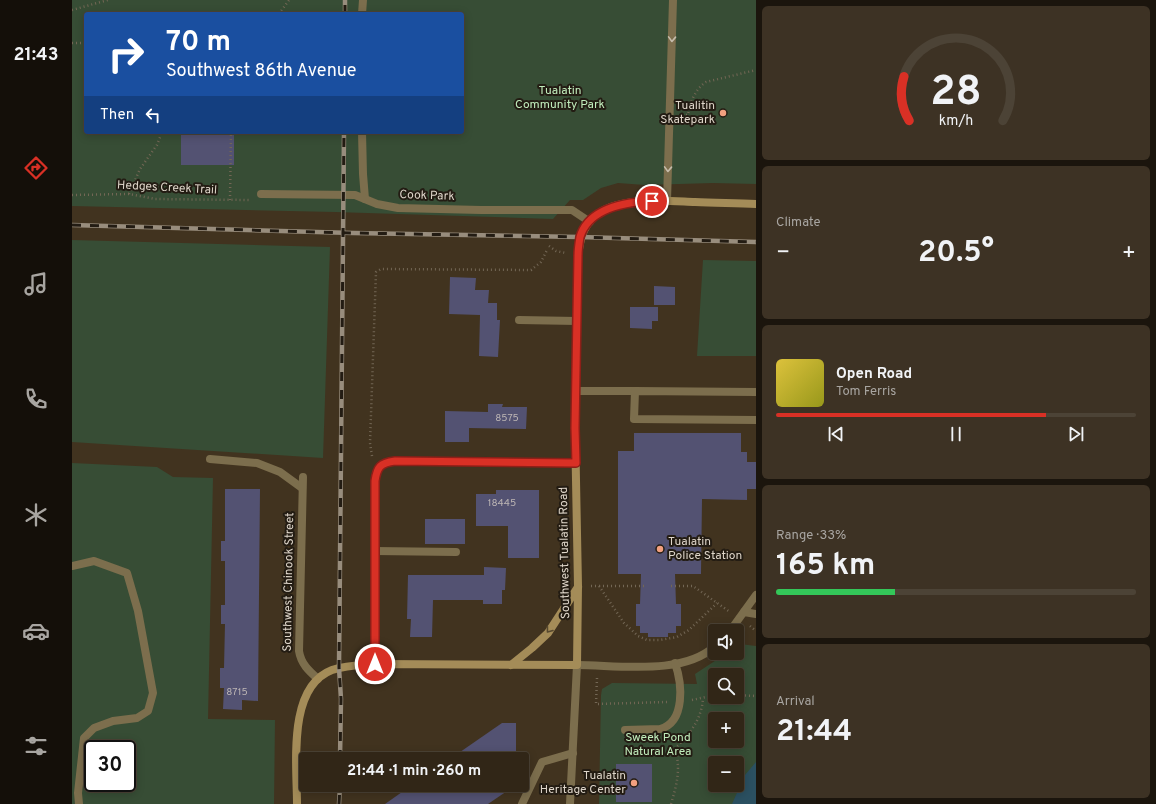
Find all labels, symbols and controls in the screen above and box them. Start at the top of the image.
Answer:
text: 70 m [166,25,231,61]
icon: right [100,28,152,80]
one-way arrow [668,36,676,42]
text: 21:43 [14,44,58,67]
text: Southwest 86th Avenue [166,60,357,83]
text: 28 [930,67,982,120]
park label: Tualatin Community Park [515,83,605,113]
place label: Tualitin Skatepark [660,98,715,128]
icon: left [142,104,164,126]
text: Then [100,106,134,125]
marker: Tualitin Skatepark [718,108,728,118]
text: km/h [939,111,973,129]
icon: directions [22,154,50,182]
one-way arrow [664,166,672,172]
street label: Hedges Creek Trail [117,177,217,199]
pin [635,184,669,218]
street label: Cook Park [399,187,455,205]
icon: arrive [641,190,663,212]
text: Climate [776,215,821,231]
text: 20.5° [918,235,994,272]
text: − [776,240,790,267]
text: + [1122,240,1136,267]
icon: music [22,270,50,298]
text: Open Road [836,365,912,384]
text: Tom Ferris [836,384,896,400]
icon: phone [22,385,50,413]
house number: 8575 [495,412,519,425]
icon: previous [825,423,847,445]
icon: pause [945,423,967,445]
icon: next [1065,423,1087,445]
street label: Southwest Tualatin Road [556,487,574,619]
house number: 18445 [488,497,516,510]
icon: climate [22,501,50,529]
street label: Southwest Chinook Street [280,512,298,652]
text: Range · 33% [776,528,846,544]
place label: Tualatin Police Station [668,534,742,564]
marker: Tualatin Police Station [655,544,665,554]
text: 165 km [776,548,875,585]
icon: car [22,617,50,645]
map controls [708,624,744,792]
button: sound [708,624,744,660]
one-way arrow [547,626,554,633]
position arrow [354,643,396,685]
button: search [708,668,744,704]
house number: 8715 [226,686,248,699]
text: Arrival [776,694,815,710]
button: + [708,712,744,748]
text: 21:44 [776,714,852,751]
park label: Sweek Pond Natural Area [625,730,691,760]
icon: filters [22,732,50,760]
speed limit sign: 30 [84,740,136,792]
button: − [708,756,744,792]
text: 21:44 · 1 min · 260 m [347,762,481,781]
place label: Tualatin Heritage Center [540,768,626,798]
marker: Tualatin Heritage Center [629,778,639,788]

